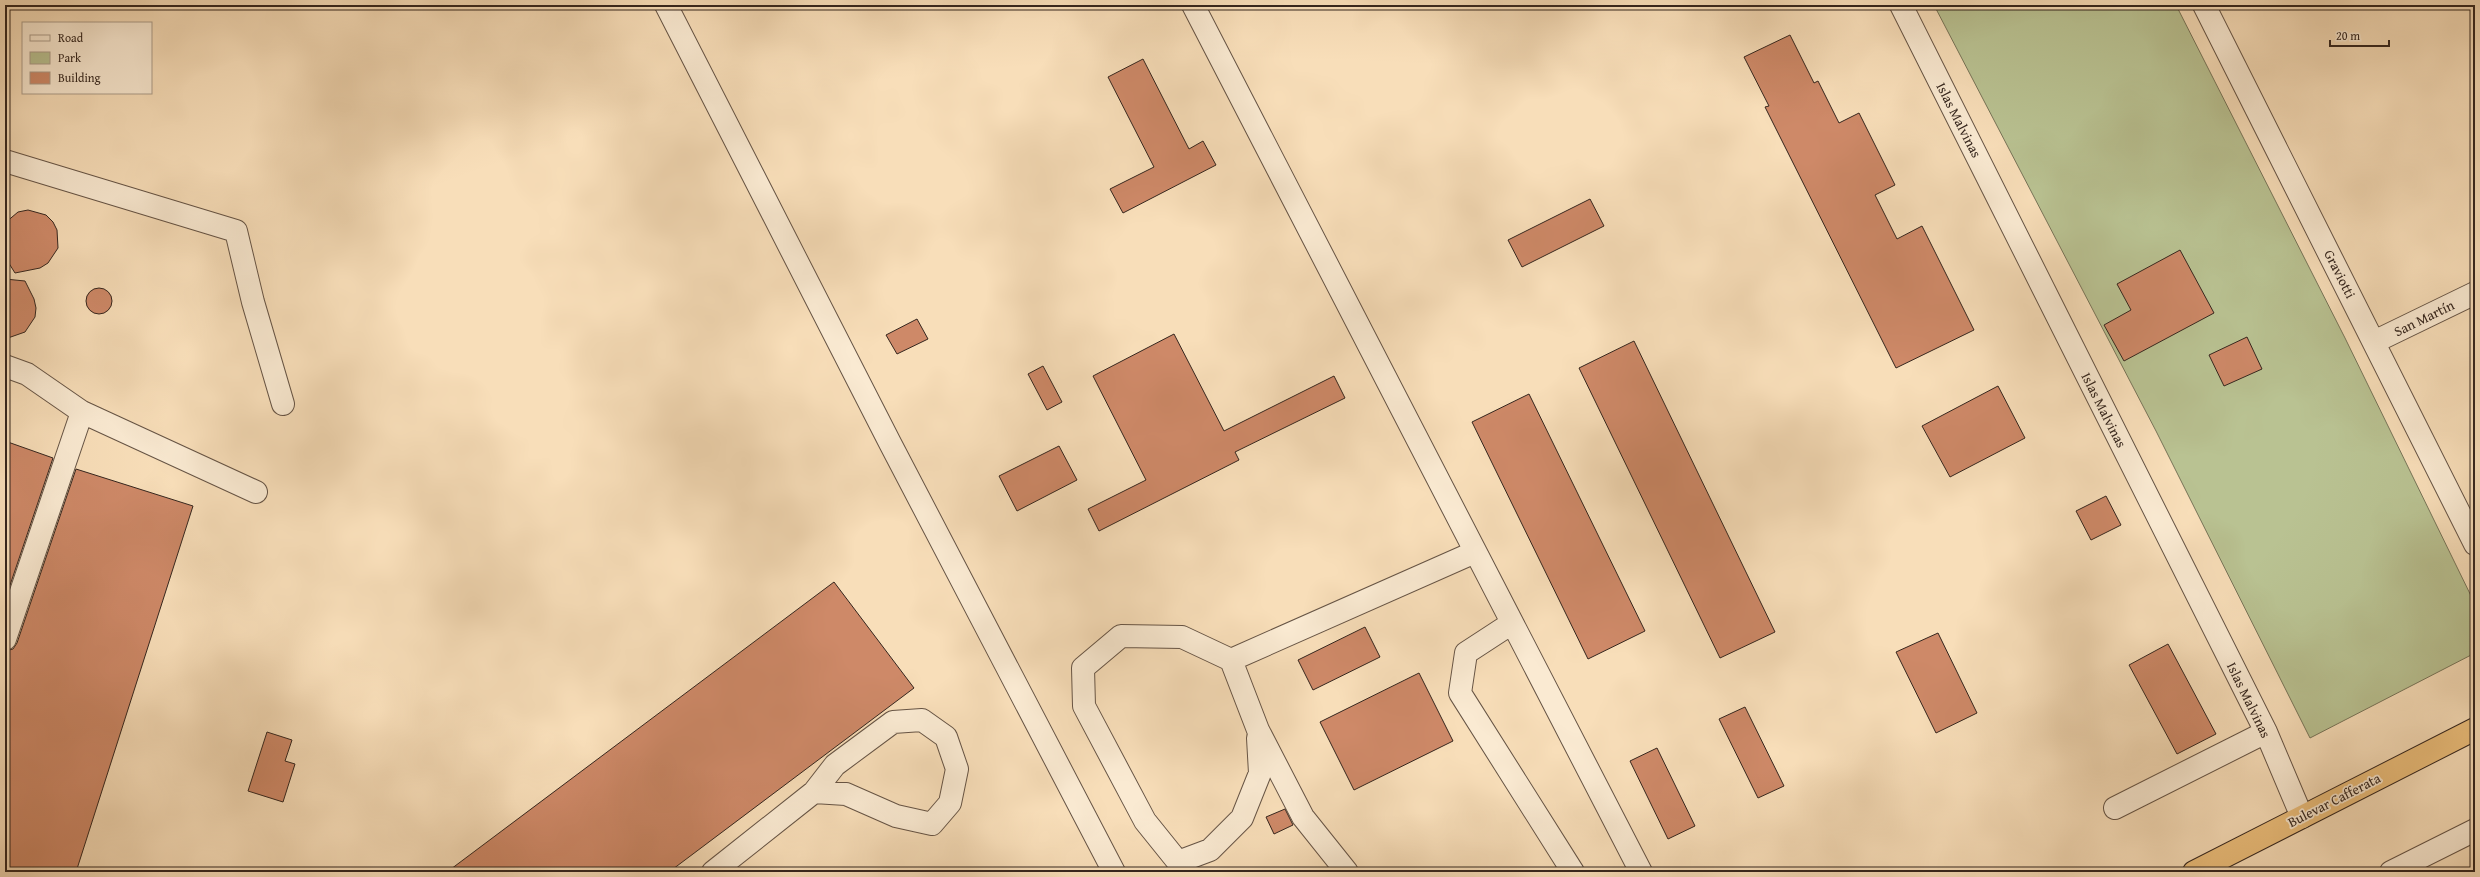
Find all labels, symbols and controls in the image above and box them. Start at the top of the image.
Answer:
legend [22,22,152,94]
scale bar [2330,22,2389,48]
text: 20 m [2336,27,2360,44]
text: Road [58,29,84,46]
text: Park [58,49,82,66]
text: Building [58,69,101,86]
street label: Islas Malvinas [1931,79,1987,161]
street label: Graviotti [2319,246,2361,302]
street label: San Martín [2390,295,2458,341]
street label: Islas Malvinas [2076,369,2132,451]
street label: Islas Malvinas [2222,659,2276,741]
street label: Bulevar Cafferata [2284,768,2384,832]

